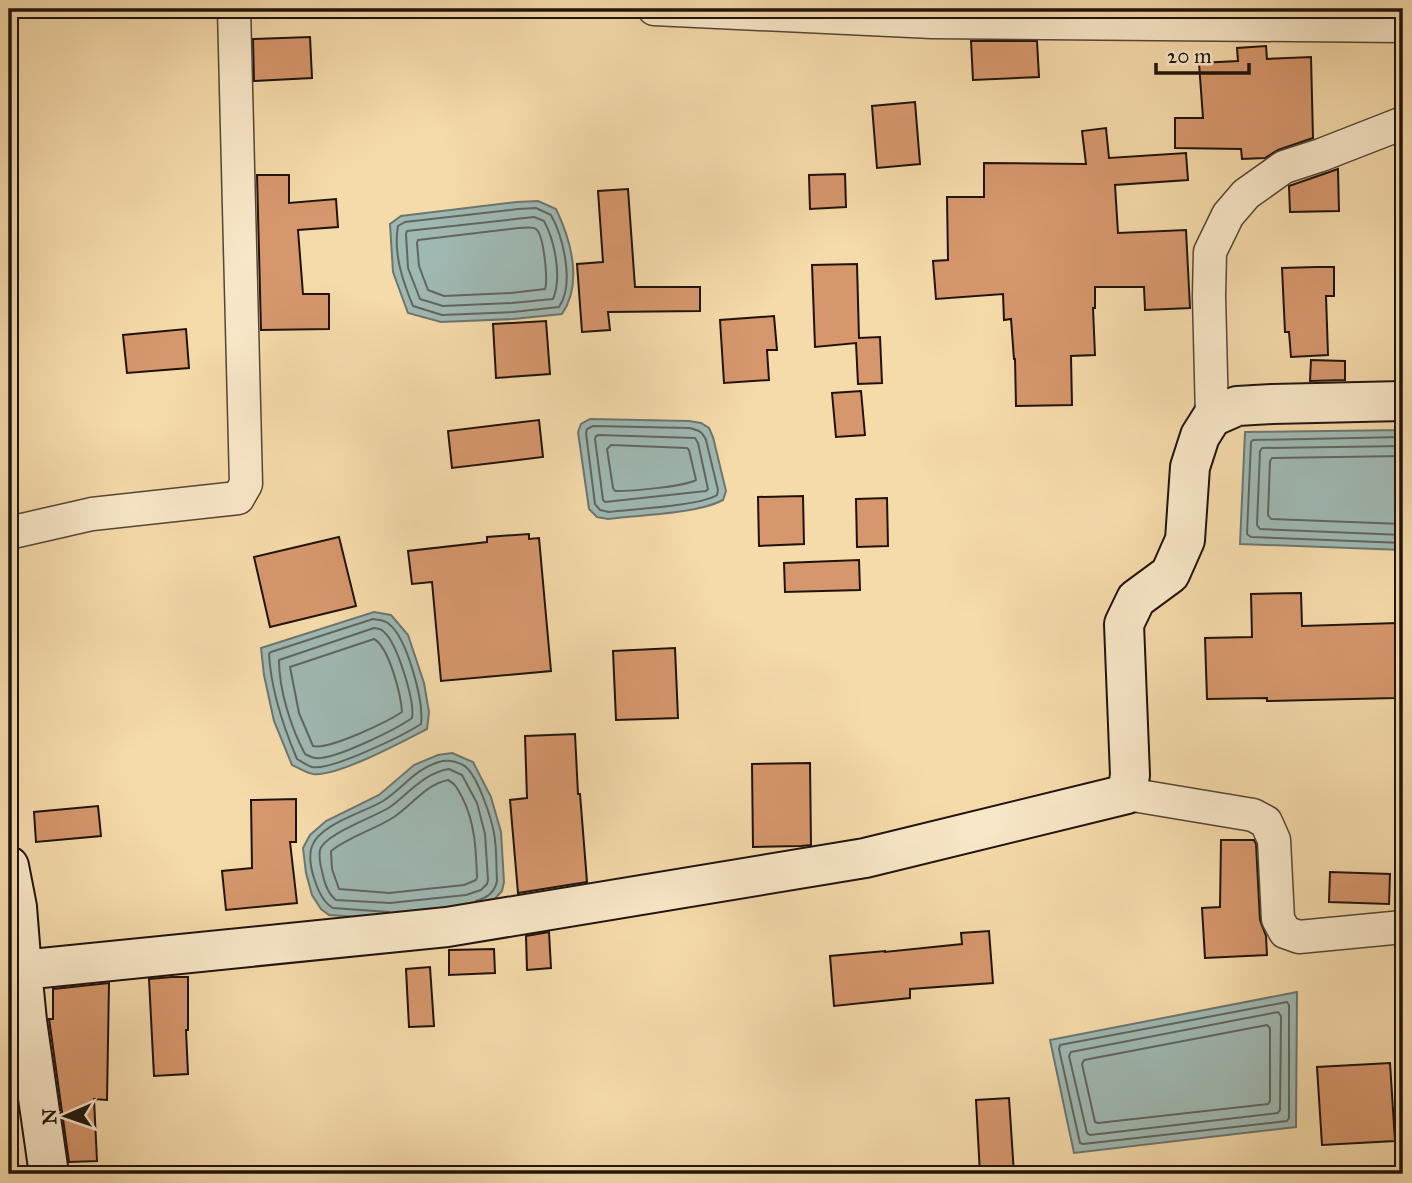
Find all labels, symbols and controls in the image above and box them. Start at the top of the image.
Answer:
scale bar [1156,32,1249,76]
text: 20 m [1167,43,1212,69]
north arrow [32,1082,102,1152]
text: N [38,1108,61,1125]

